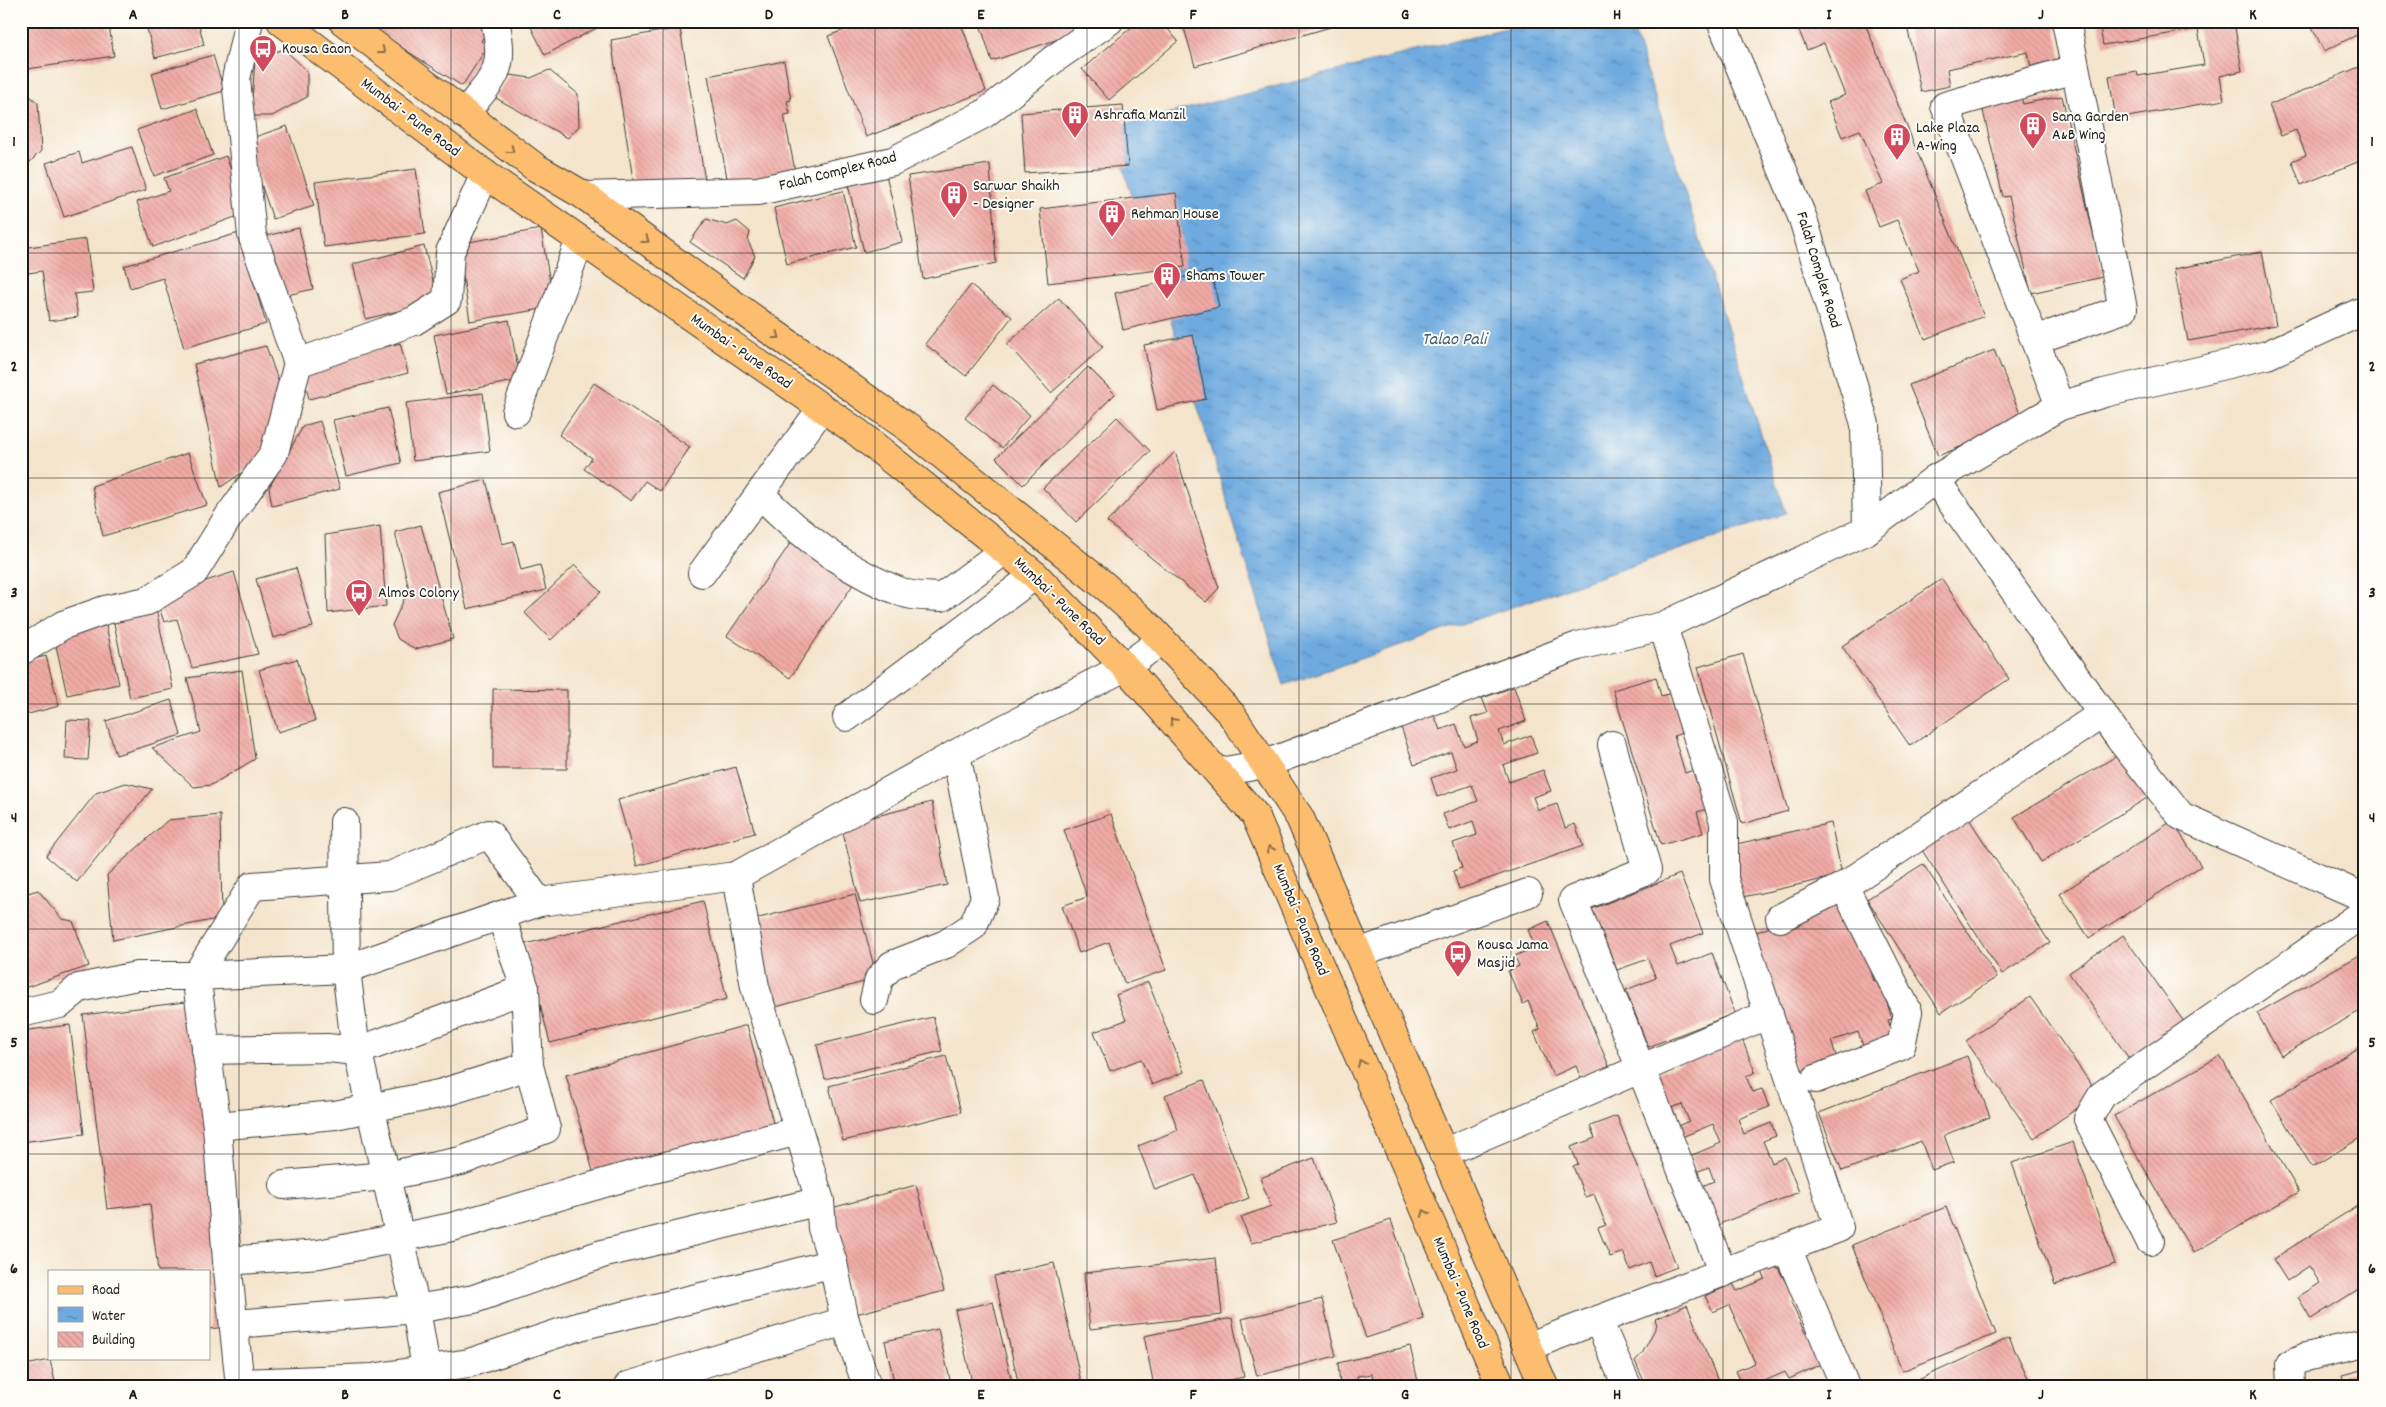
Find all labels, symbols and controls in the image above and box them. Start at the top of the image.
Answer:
text: A [129,4,138,27]
text: B [341,4,349,27]
text: C [553,4,561,27]
text: D [765,4,774,27]
text: E [977,4,985,27]
text: F [1189,4,1197,27]
text: G [1401,4,1409,27]
text: H [1613,4,1621,27]
text: I [1827,4,1833,27]
text: J [2038,4,2044,27]
text: K [2249,4,2257,27]
bus stop icon: Kousa Gaon [248,34,278,73]
place label: Kousa Gaon [282,38,351,61]
one-way arrow [376,45,386,54]
street label: Mumbai - Pune Road [355,73,465,163]
building icon: Ashrafia Manzil [1060,100,1090,139]
place label: Ashrafia Manzil [1094,104,1186,127]
place label: Sana Garden A&B Wing [2052,106,2129,147]
building icon: Sana Garden A&B Wing [2018,111,2048,150]
place label: Lake Plaza A-Wing [1916,117,1980,158]
building icon: Lake Plaza A-Wing [1882,122,1912,161]
text: 1 [12,131,16,154]
text: 1 [2370,131,2374,154]
one-way arrow [505,144,514,152]
street label: Falah Complex Road [777,146,899,198]
place label: Sarwar Shaikh - Designer [973,175,1060,216]
building icon: Sarwar Shaikh - Designer [939,180,969,219]
building icon: Rehman House [1097,199,1127,238]
place label: Rehman House [1131,203,1219,226]
street label: Falah Complex Road [1789,209,1847,331]
one-way arrow [640,234,650,243]
building icon: Shams Tower [1152,261,1182,300]
place label: Shams Tower [1186,265,1265,288]
street label: Mumbai - Pune Road [685,308,797,396]
water label: Talao Pali [1422,328,1489,353]
one-way arrow [771,330,781,339]
text: 2 [11,356,18,379]
text: 2 [2369,356,2376,379]
street label: Mumbai - Pune Road [1008,552,1110,652]
bus stop icon: Almos Colony [344,578,374,617]
text: 3 [10,582,18,605]
place label: Almos Colony [378,582,459,605]
text: 3 [2368,582,2376,605]
one-way arrow [1170,717,1179,726]
text: 4 [11,807,17,830]
text: 4 [2369,807,2375,830]
one-way arrow [1265,846,1275,854]
street label: Mumbai - Pune Road [1266,860,1334,980]
place label: Kousa Jama Masjid [1477,934,1549,975]
bus stop icon: Kousa Jama Masjid [1443,939,1473,978]
text: 5 [10,1032,18,1055]
text: 5 [2368,1032,2376,1055]
one-way arrow [1357,1059,1368,1068]
one-way arrow [1421,1209,1432,1218]
street label: Mumbai - Pune Road [1426,1233,1494,1353]
text: 6 [10,1258,18,1281]
text: 6 [2368,1258,2376,1281]
legend [48,1270,210,1360]
text: Road [92,1280,120,1302]
text: Water [92,1306,126,1328]
text: Building [92,1330,135,1352]
text: A [129,1384,138,1407]
text: B [341,1384,349,1407]
text: C [553,1384,561,1407]
text: D [765,1384,774,1407]
text: E [977,1384,985,1407]
text: F [1189,1384,1197,1407]
text: G [1401,1384,1409,1407]
text: H [1613,1384,1621,1407]
text: I [1827,1384,1833,1407]
text: J [2038,1384,2044,1407]
text: K [2249,1384,2257,1407]

